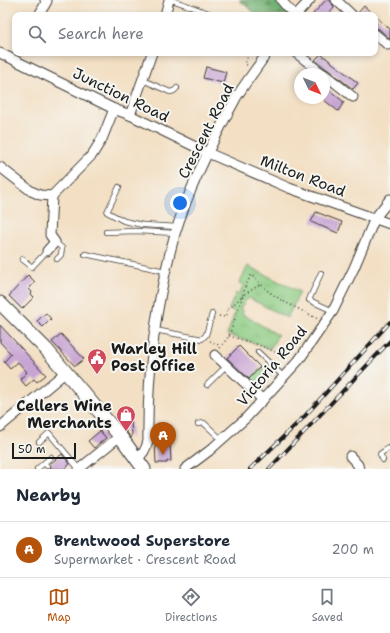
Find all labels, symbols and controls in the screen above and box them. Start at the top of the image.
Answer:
search box [12,12,378,56]
icon: search [26,23,48,45]
text: Search here [58,24,144,44]
street label: Junction Road [69,63,173,127]
north arrow [294,68,330,104]
street label: Crescent Road [173,80,239,182]
street label: Milton Road [257,151,349,202]
your location [170,193,190,213]
street label: Victoria Road [233,321,312,410]
place label: Warley Hill Post Office [111,339,197,376]
public building icon: Warley Hill Post Office [86,347,108,375]
place label: Cellers Wine Merchants [16,396,112,433]
shop icon: Cellers Wine Merchants [115,404,137,432]
pin: A [150,422,176,455]
scale bar [12,441,76,460]
text: 50 m [18,442,46,457]
text: Nearby [16,484,81,506]
text: Brentwood Superstore [54,531,230,551]
text: A [24,541,34,558]
text: 200 m [332,541,374,558]
text: Supermarket · Crescent Road [54,551,236,568]
tab: Map [47,586,71,625]
tab: Directions [165,586,217,625]
tab: Saved [312,586,343,625]

